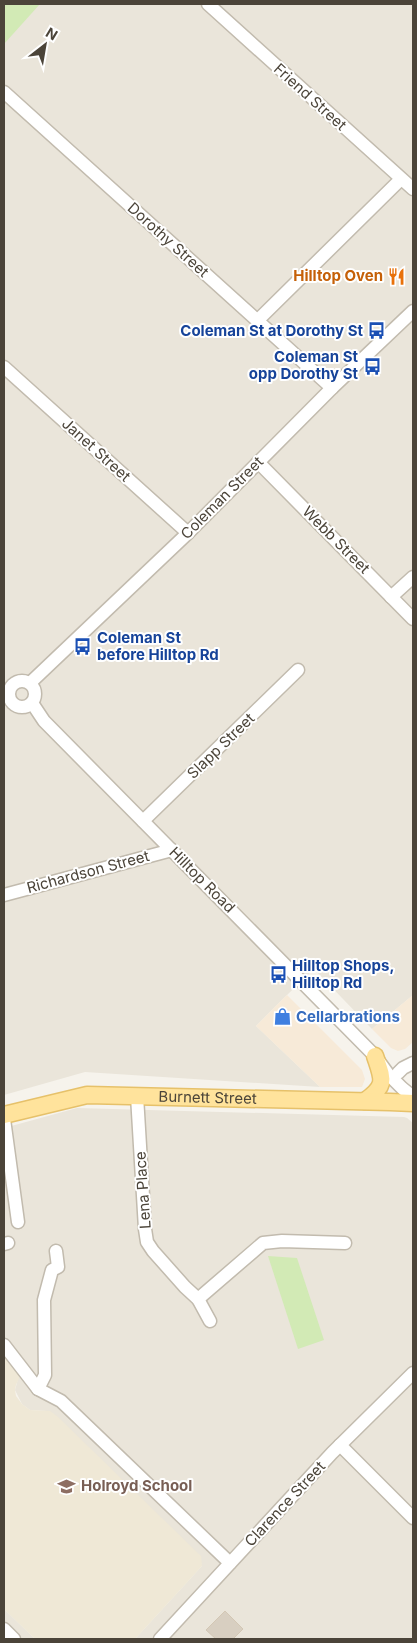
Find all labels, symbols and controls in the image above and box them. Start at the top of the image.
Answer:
north arrow [20,20,70,70]
text: N [43,23,61,43]
street label: Friend Street [270,59,351,134]
street label: Dorothy Street [124,198,213,281]
place label: Hilltop Oven [293,266,383,285]
restaurant icon: Hilltop Oven [387,266,407,286]
place label: Coleman St at Dorothy St [180,321,363,340]
bus stop icon: Coleman St at Dorothy St [367,321,387,341]
place label: Coleman St opp Dorothy St [249,347,358,383]
bus stop icon: Coleman St opp Dorothy St [362,356,382,376]
street label: Janet Street [58,414,135,486]
street label: Coleman Street [176,452,267,543]
street label: Webb Street [299,502,374,577]
place label: Coleman St before Hilltop Rd [97,628,219,664]
bus stop icon: Coleman St before Hilltop Rd [73,637,93,657]
street label: Slapp Street [183,709,258,783]
street label: Hilltop Road [165,843,239,917]
street label: Richardson Street [25,846,151,897]
place label: Hilltop Shops, Hilltop Rd [292,956,394,992]
bus stop icon: Hilltop Shops, Hilltop Rd [268,965,288,985]
shop icon: Cellarbrations [272,1007,292,1027]
place label: Cellarbrations [296,1007,400,1026]
street label: Burnett Street [158,1087,257,1108]
street label: Lena Place [130,1151,155,1229]
street label: Clarence Street [240,1457,329,1550]
school or university icon: Holroyd School [57,1476,77,1496]
place label: Holroyd School [81,1476,192,1495]

